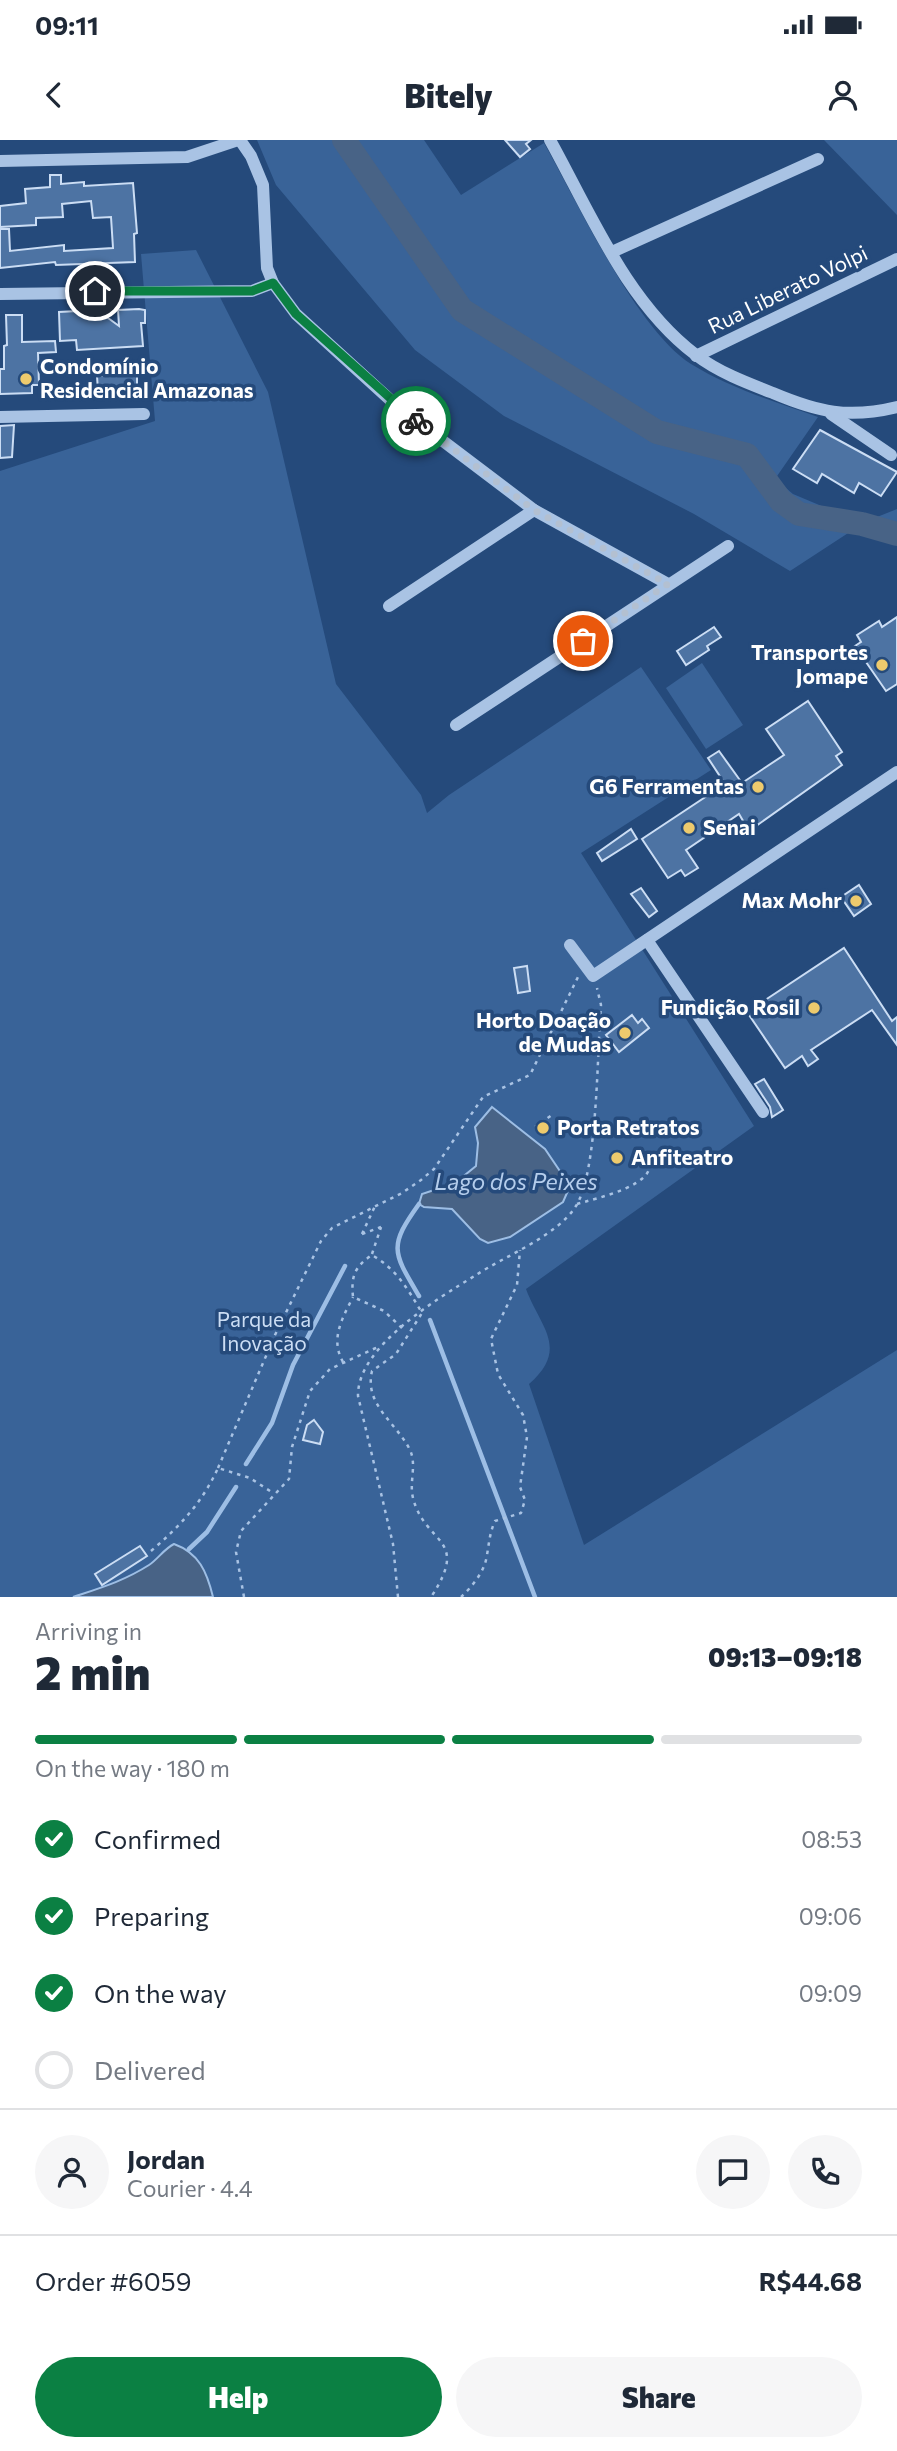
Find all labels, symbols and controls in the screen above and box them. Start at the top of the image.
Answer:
text: 09:11 [35,9,99,40]
text: Bitely [404,75,493,115]
icon: back [35,76,73,114]
icon: person [824,76,862,114]
street label: Rua Liberato Volpi [703,239,871,338]
pin [65,261,125,321]
icon: home [76,272,114,310]
place label: Condomínio Residencial Amazonas [40,353,254,402]
marker: Condomínio Residencial Amazonas [18,371,34,387]
courier [381,386,451,456]
icon: bike [397,402,435,440]
pin [553,611,613,671]
icon: bag [564,622,602,660]
place label: Transportes Jomape [751,639,868,688]
marker: Transportes Jomape [874,657,890,673]
place label: G6 Ferramentas [589,773,744,798]
marker: G6 Ferramentas [750,779,766,795]
place label: Senai [703,814,756,839]
marker: Senai [681,820,697,836]
place label: Max Mohr [742,887,842,912]
marker: Max Mohr [848,893,864,909]
place label: Fundição Rosil [661,994,800,1019]
marker: Fundição Rosil [806,1000,822,1016]
place label: Horto Doação de Mudas [476,1007,611,1056]
marker: Horto Doação de Mudas [617,1025,633,1041]
place label: Porta Retratos [557,1114,700,1139]
marker: Porta Retratos [535,1120,551,1136]
place label: Anfiteatro [631,1144,733,1169]
marker: Anfiteatro [609,1150,625,1166]
water label: Lago dos Peixes [434,1167,598,1195]
park label: Parque da Inovação [217,1306,311,1355]
text: Arriving in [35,1617,142,1645]
text: 09:13–09:18 [708,1641,862,1672]
text: 2 min [35,1643,151,1699]
text: On the way · 180 m [35,1754,230,1782]
icon: check [35,1820,73,1858]
text: Confirmed [94,1823,221,1854]
text: 08:53 [801,1825,862,1853]
icon: check [35,1897,73,1935]
text: Preparing [94,1900,209,1931]
text: 09:06 [799,1902,862,1930]
icon: check [35,1974,73,2012]
text: On the way [94,1977,227,2008]
text: 09:09 [799,1979,862,2007]
text: Delivered [94,2054,205,2085]
button: person [35,2135,109,2209]
button: chat [696,2135,770,2209]
button: phone [788,2135,862,2209]
text: Jordan [127,2143,205,2174]
text: Courier · 4.4 [127,2174,253,2202]
text: Order #6059 [35,2265,192,2296]
text: R$44.68 [759,2265,862,2296]
button: Help [35,2357,442,2437]
button: Share [456,2357,862,2437]

